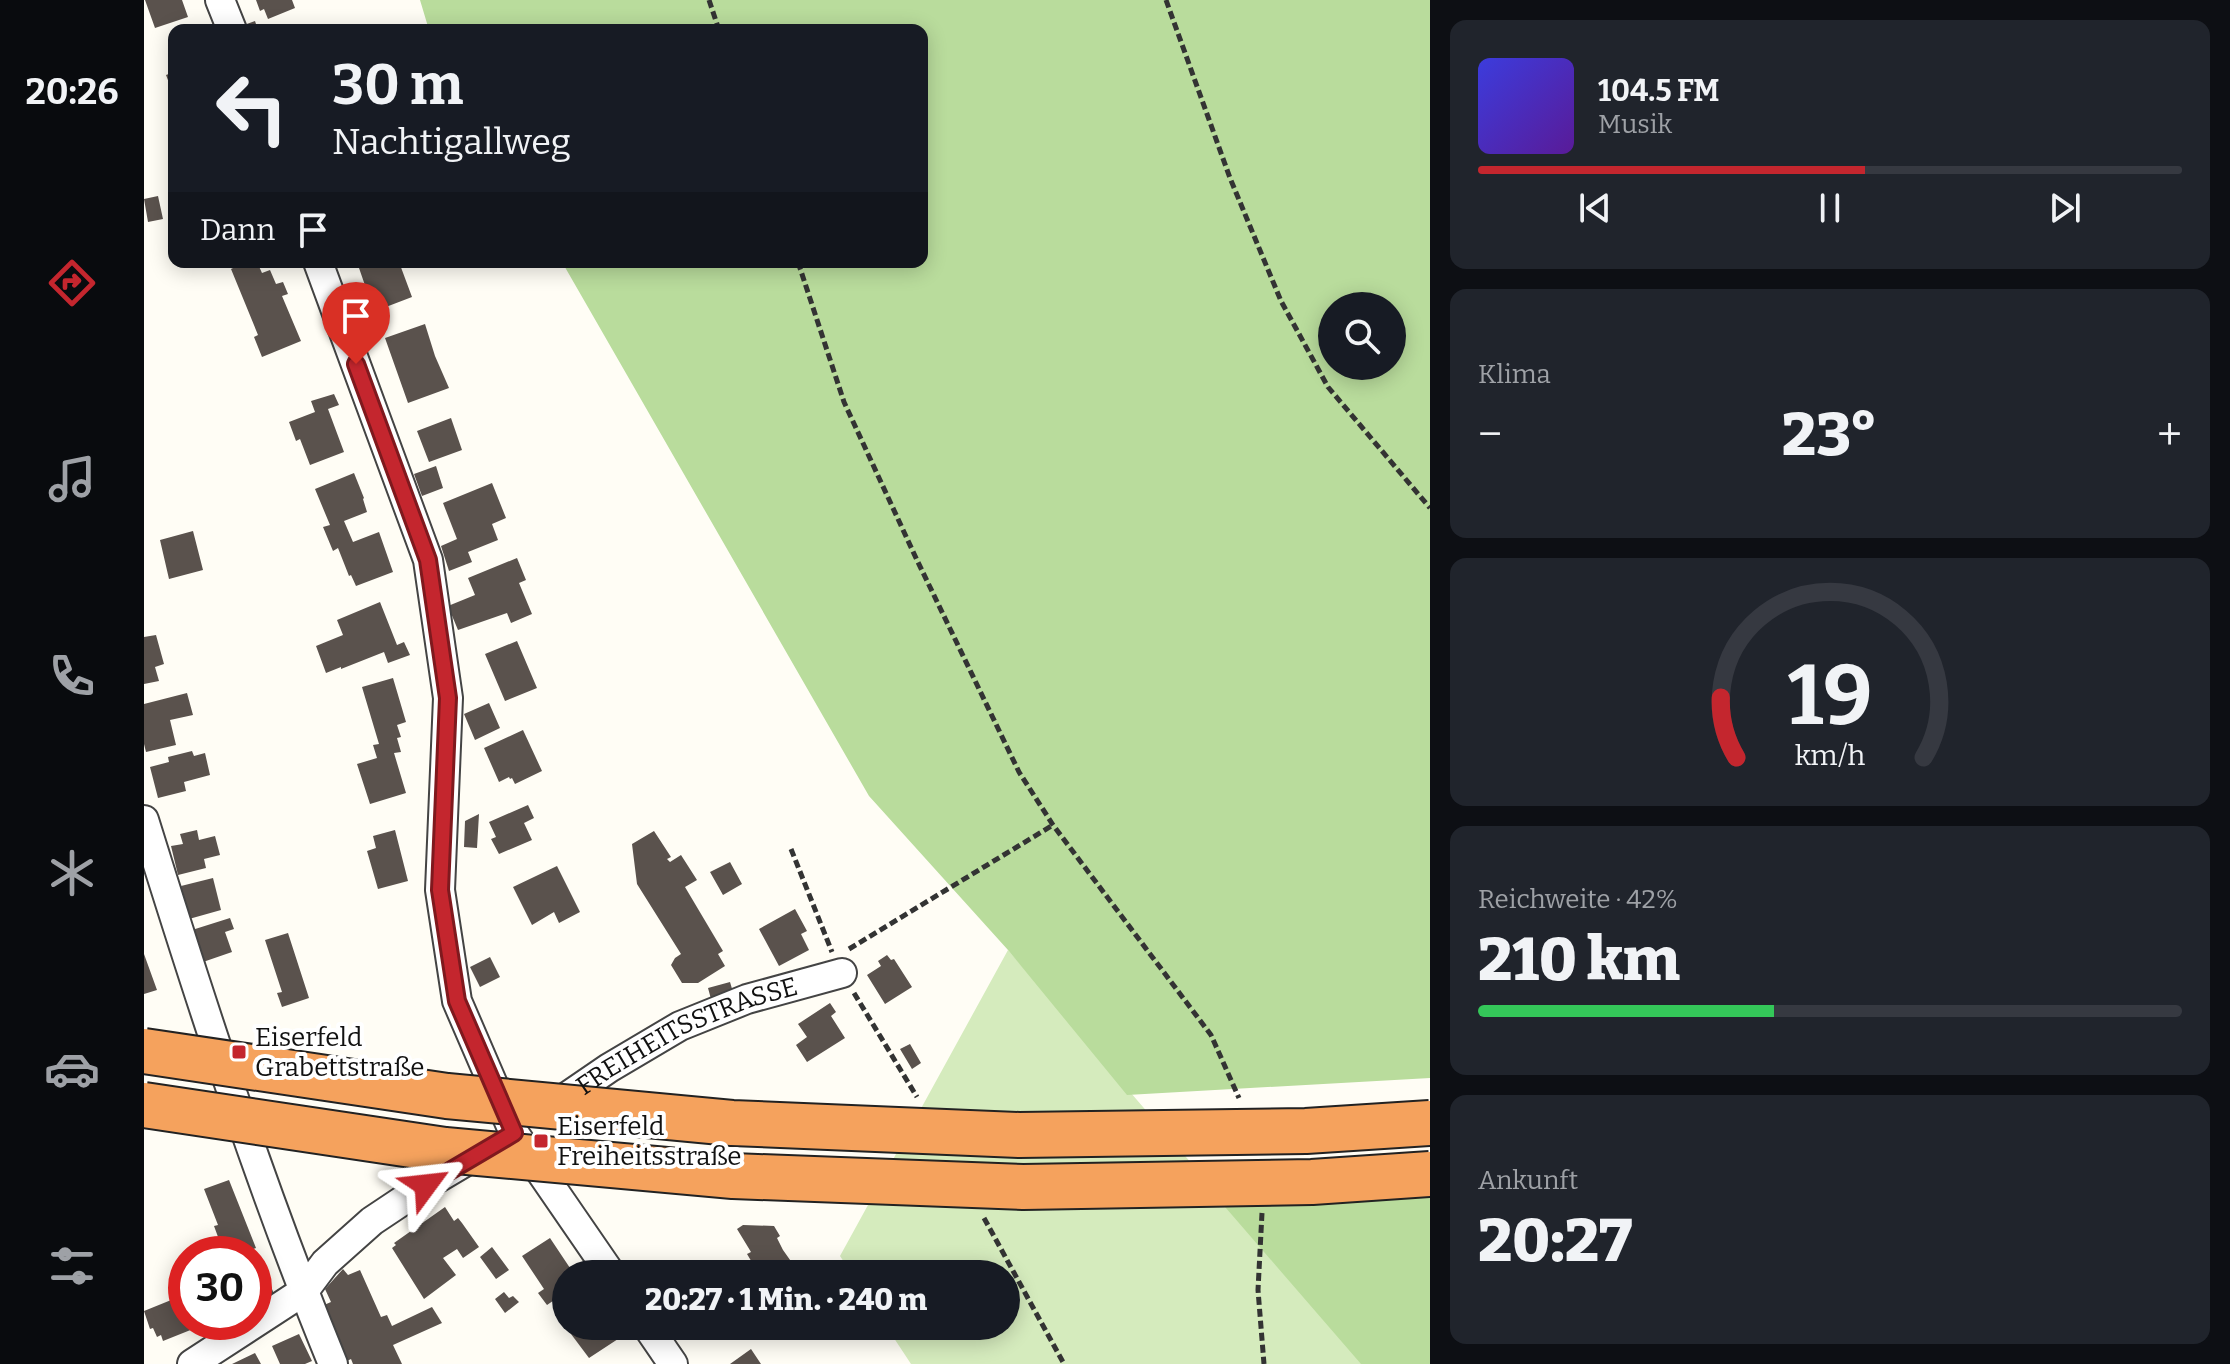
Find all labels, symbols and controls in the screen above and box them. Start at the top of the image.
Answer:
text: 30 m [332,52,463,119]
icon: left [200,56,304,160]
text: 20:26 [25,70,119,114]
text: 104.5 FM [1598,73,1720,109]
text: Musik [1598,109,1672,140]
text: Nachtigallweg [332,120,571,164]
icon: previous [1573,186,1617,230]
icon: pause [1808,186,1852,230]
icon: next [2043,186,2087,230]
icon: arrive [291,208,335,252]
text: Dann [200,212,275,248]
icon: directions [44,255,100,311]
pin [322,282,390,364]
map controls [1318,292,1406,380]
button: search [1318,292,1406,380]
icon: arrive [334,294,378,338]
text: Klima [1478,359,1551,390]
text: 23° [1782,399,1877,471]
text: − [1478,408,1502,461]
text: + [2157,408,2182,461]
icon: music [44,451,100,507]
text: 19 [1787,646,1873,746]
icon: phone [44,648,100,704]
text: km/h [1795,738,1866,773]
icon: climate [44,845,100,901]
text: Reichweite · 42% [1478,884,1678,915]
text: 210 km [1478,924,1680,996]
street label: FREIHEITSSTRASSE [570,971,801,1102]
place label: Eiserfeld Grabettstraße [255,1022,425,1083]
icon: car [44,1041,100,1097]
marker: Eiserfeld Grabettstraße [230,1043,248,1061]
place label: Eiserfeld Freiheitsstraße [557,1111,741,1172]
marker: Eiserfeld Freiheitsstraße [532,1132,550,1150]
position arrow [384,1143,468,1227]
text: Ankunft [1478,1165,1578,1196]
text: 20:27 [1478,1205,1632,1277]
speed limit sign: 30 [168,1236,272,1340]
icon: filters [44,1238,100,1294]
text: 20:27 · 1 Min. · 240 m [645,1282,927,1318]

